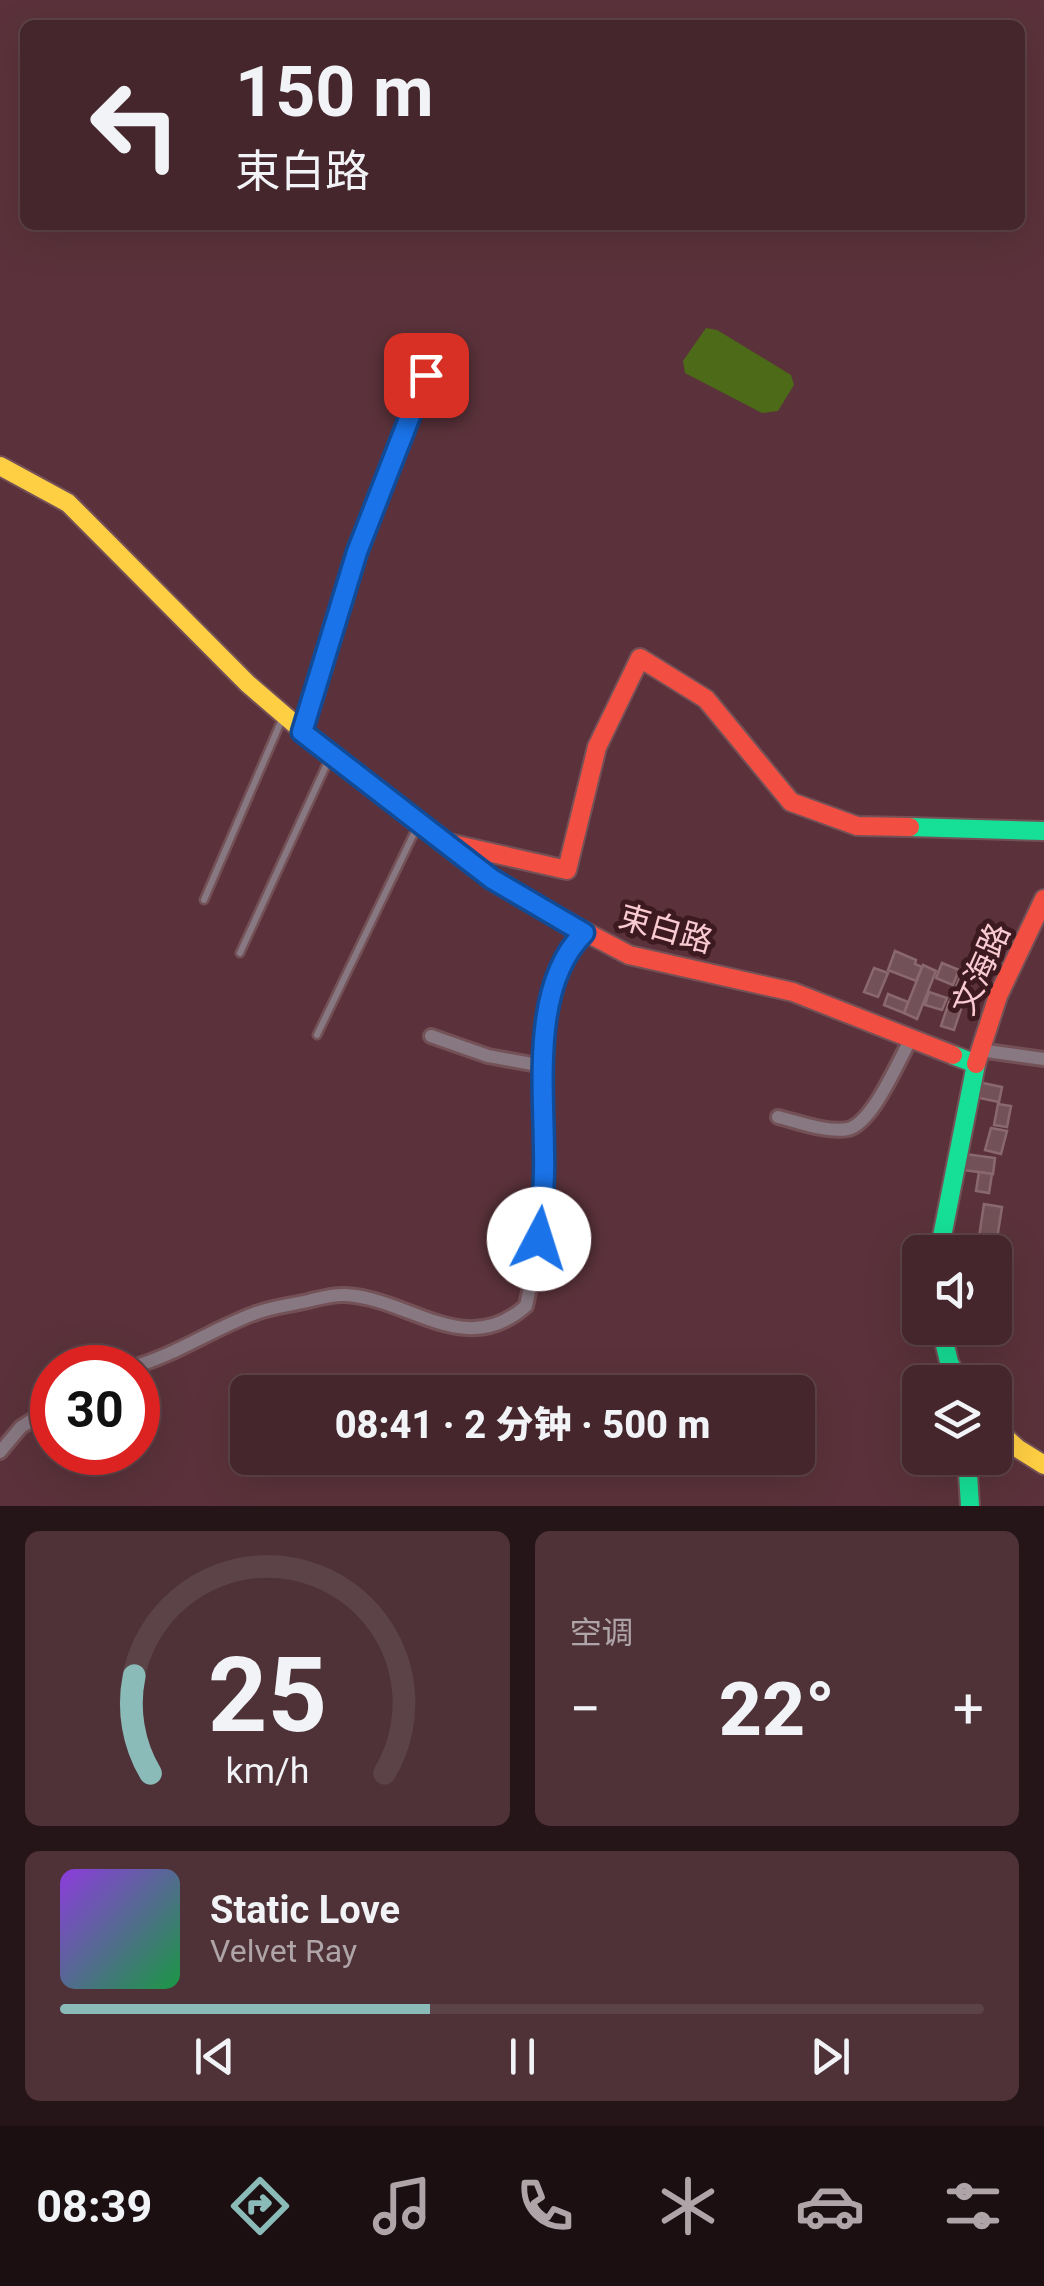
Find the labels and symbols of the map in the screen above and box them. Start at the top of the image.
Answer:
pin [384,333,469,418]
street label: 束白路 [615,898,717,960]
street label: 文海路 [944,917,1018,1021]
position arrow [487,1187,591,1291]
speed limit sign: 30 [30,1345,160,1475]

